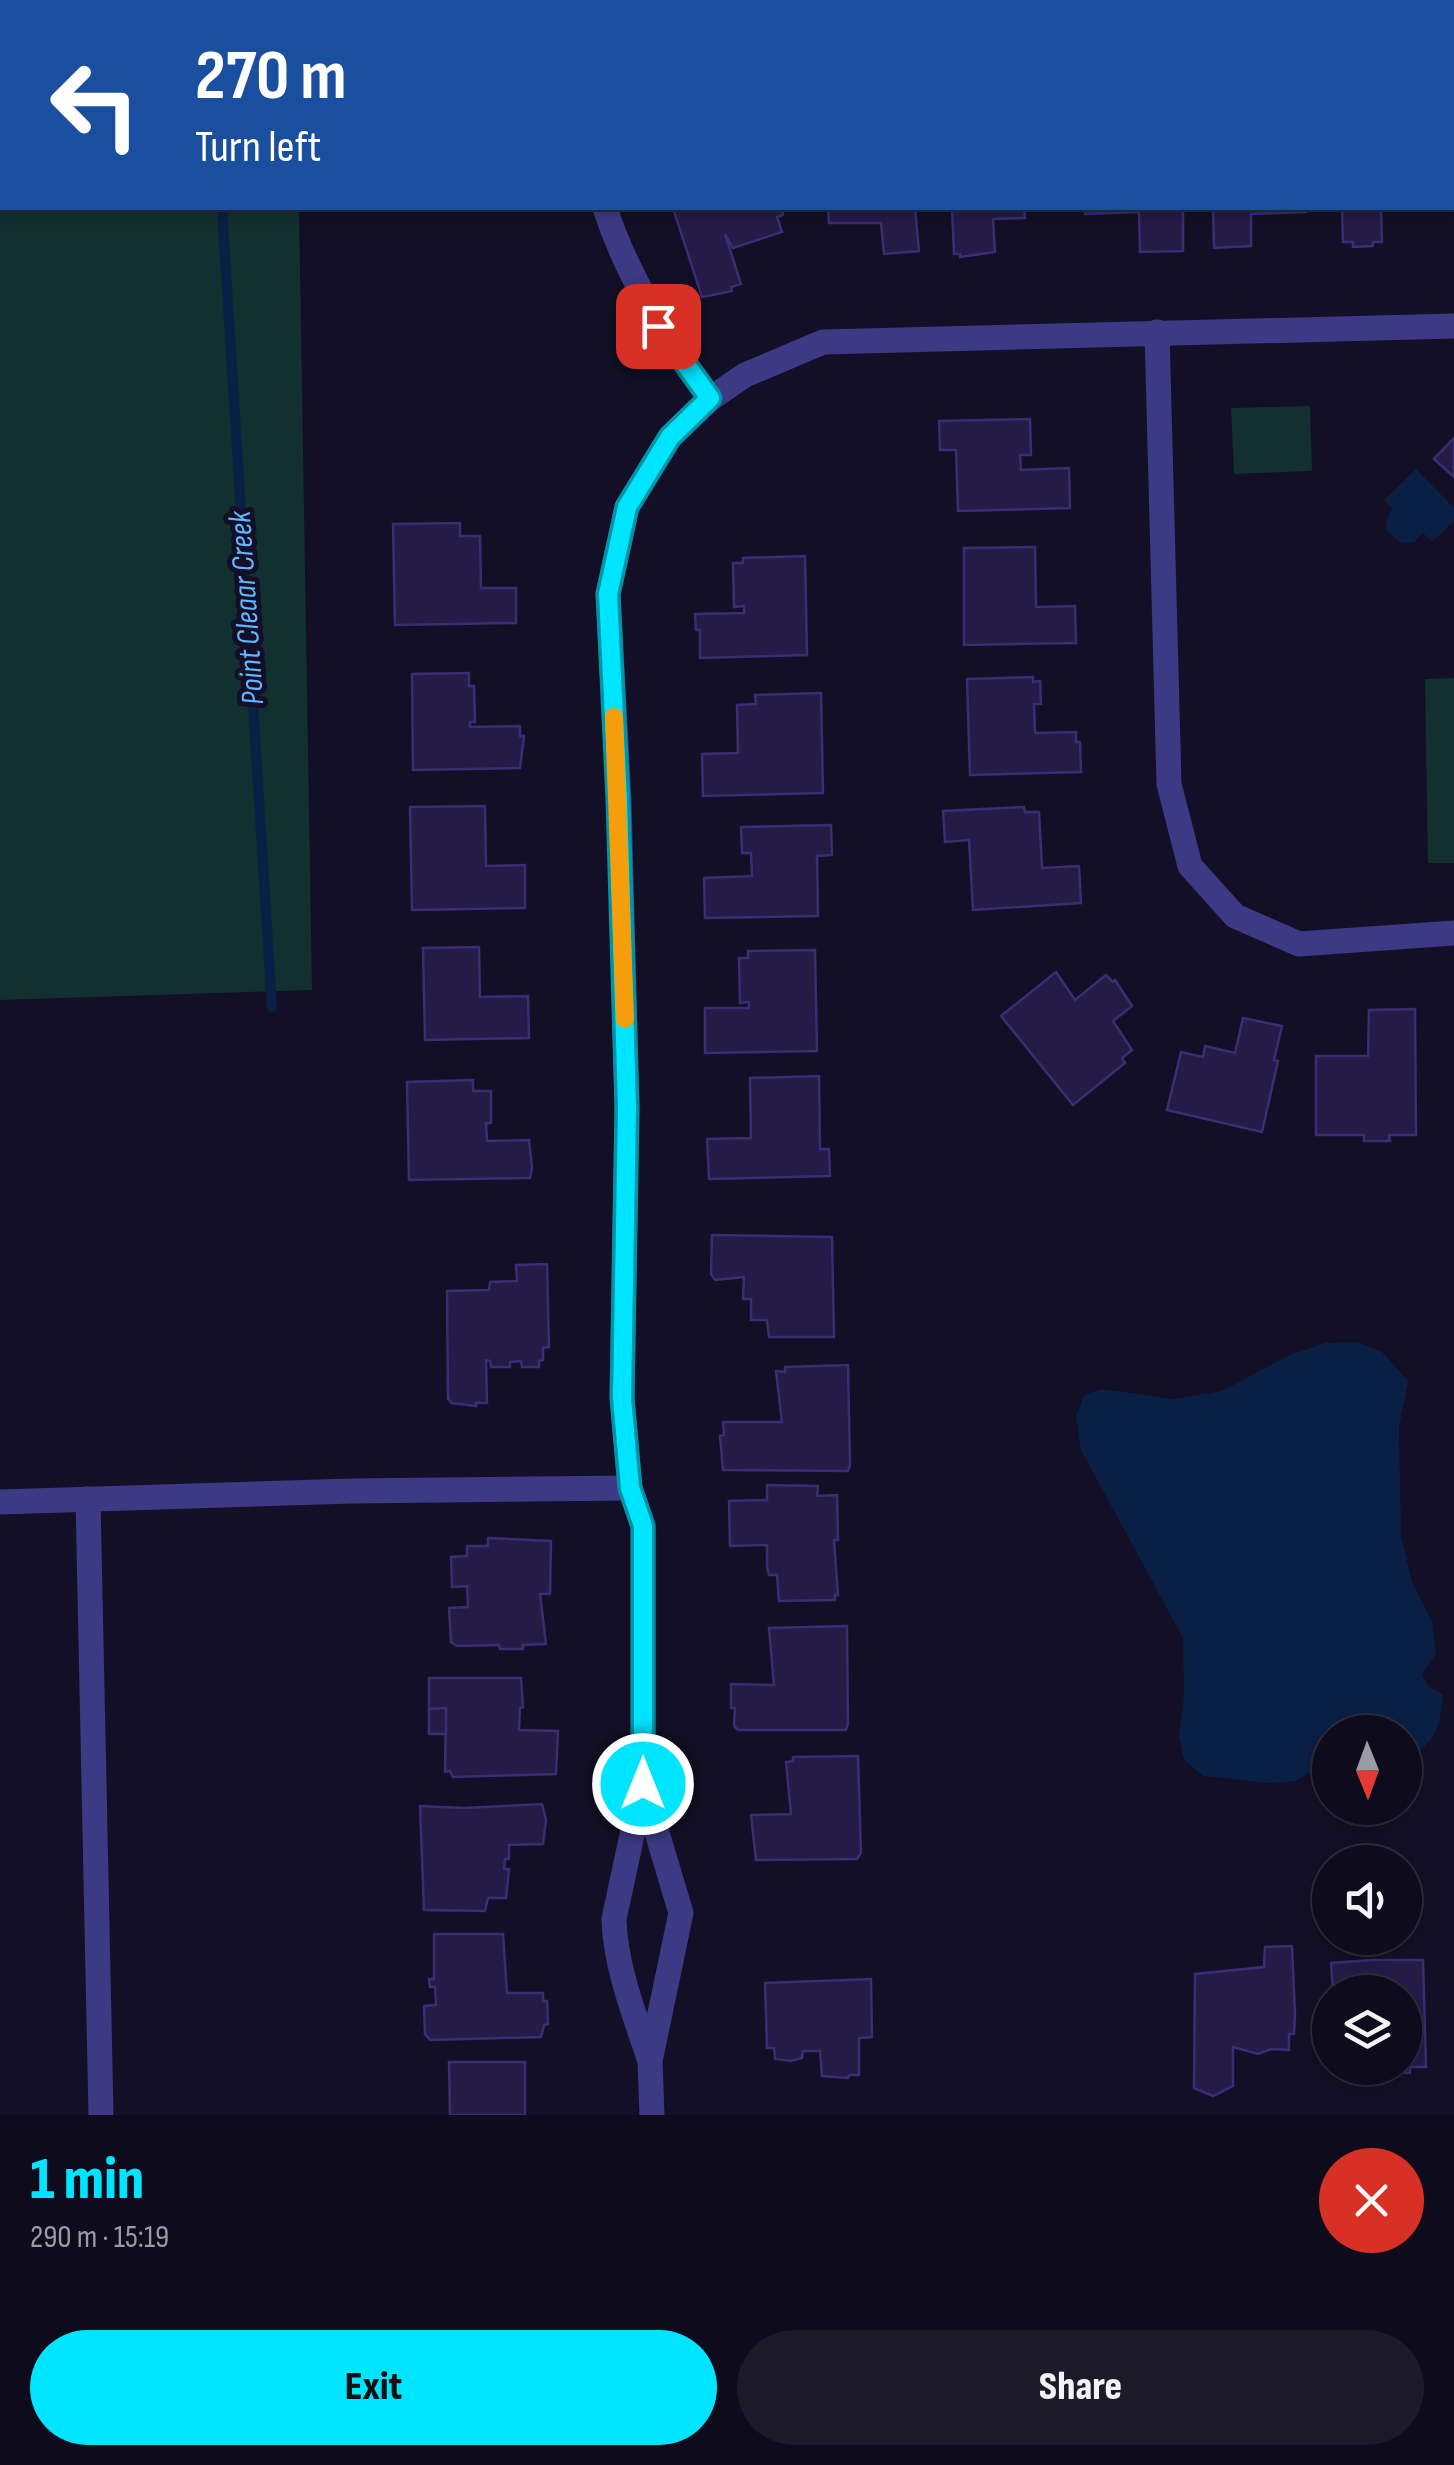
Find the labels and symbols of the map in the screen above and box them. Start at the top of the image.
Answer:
pin [616,284,701,369]
water label: Point Cleaar Creek [221,509,273,706]
north arrow [1312,1715,1422,1825]
position arrow [591,1732,695,1836]

